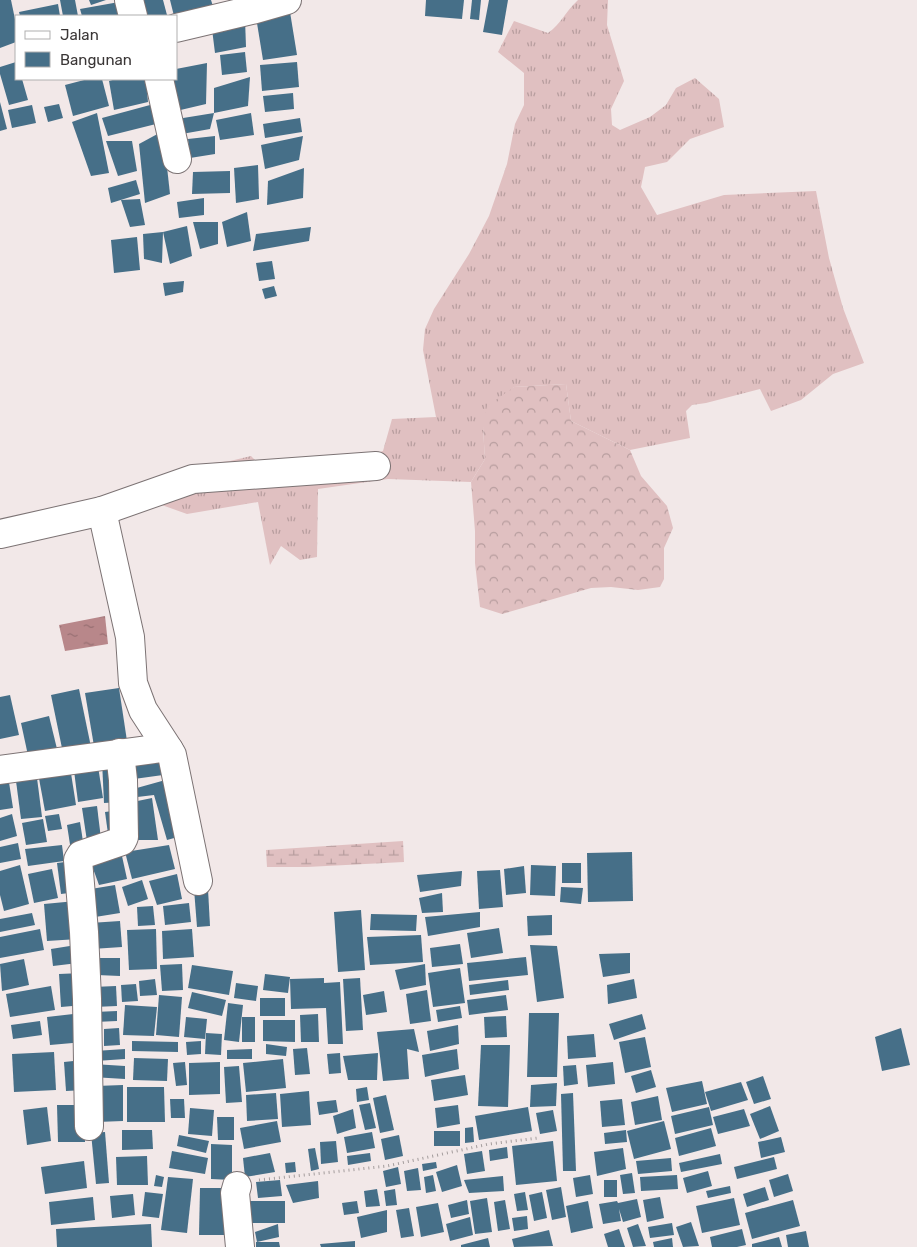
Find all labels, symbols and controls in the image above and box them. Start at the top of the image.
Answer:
legend [15,15,178,80]
text: Jalan [60,26,99,44]
text: Bangunan [60,51,132,69]

